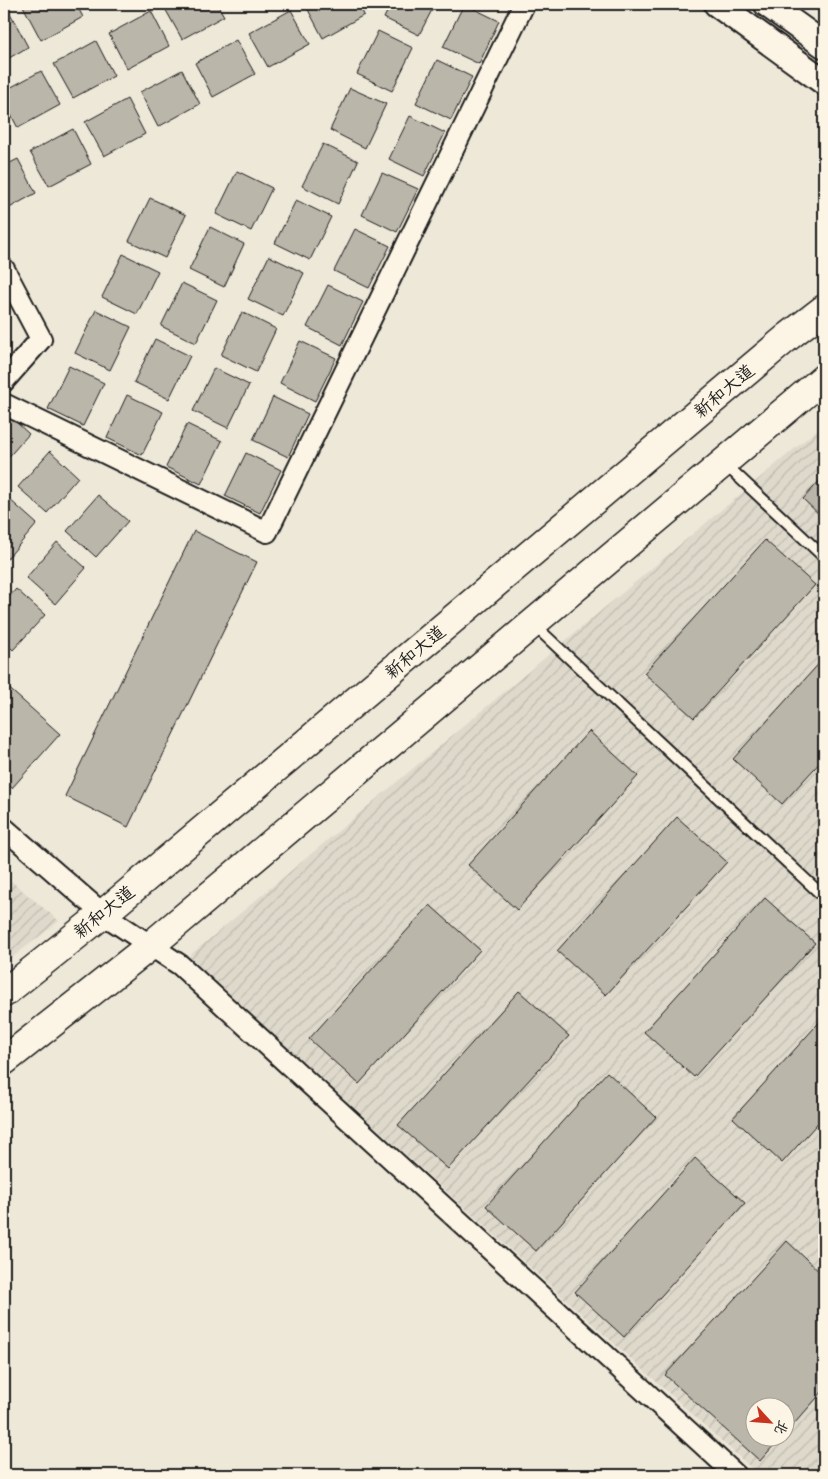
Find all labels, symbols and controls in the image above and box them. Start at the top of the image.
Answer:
street label: 新和大道 [689,359,759,423]
street label: 新和大道 [380,620,450,684]
street label: 新和大道 [69,881,139,943]
north arrow [746,1396,796,1446]
text: 北 [771,1417,792,1437]

